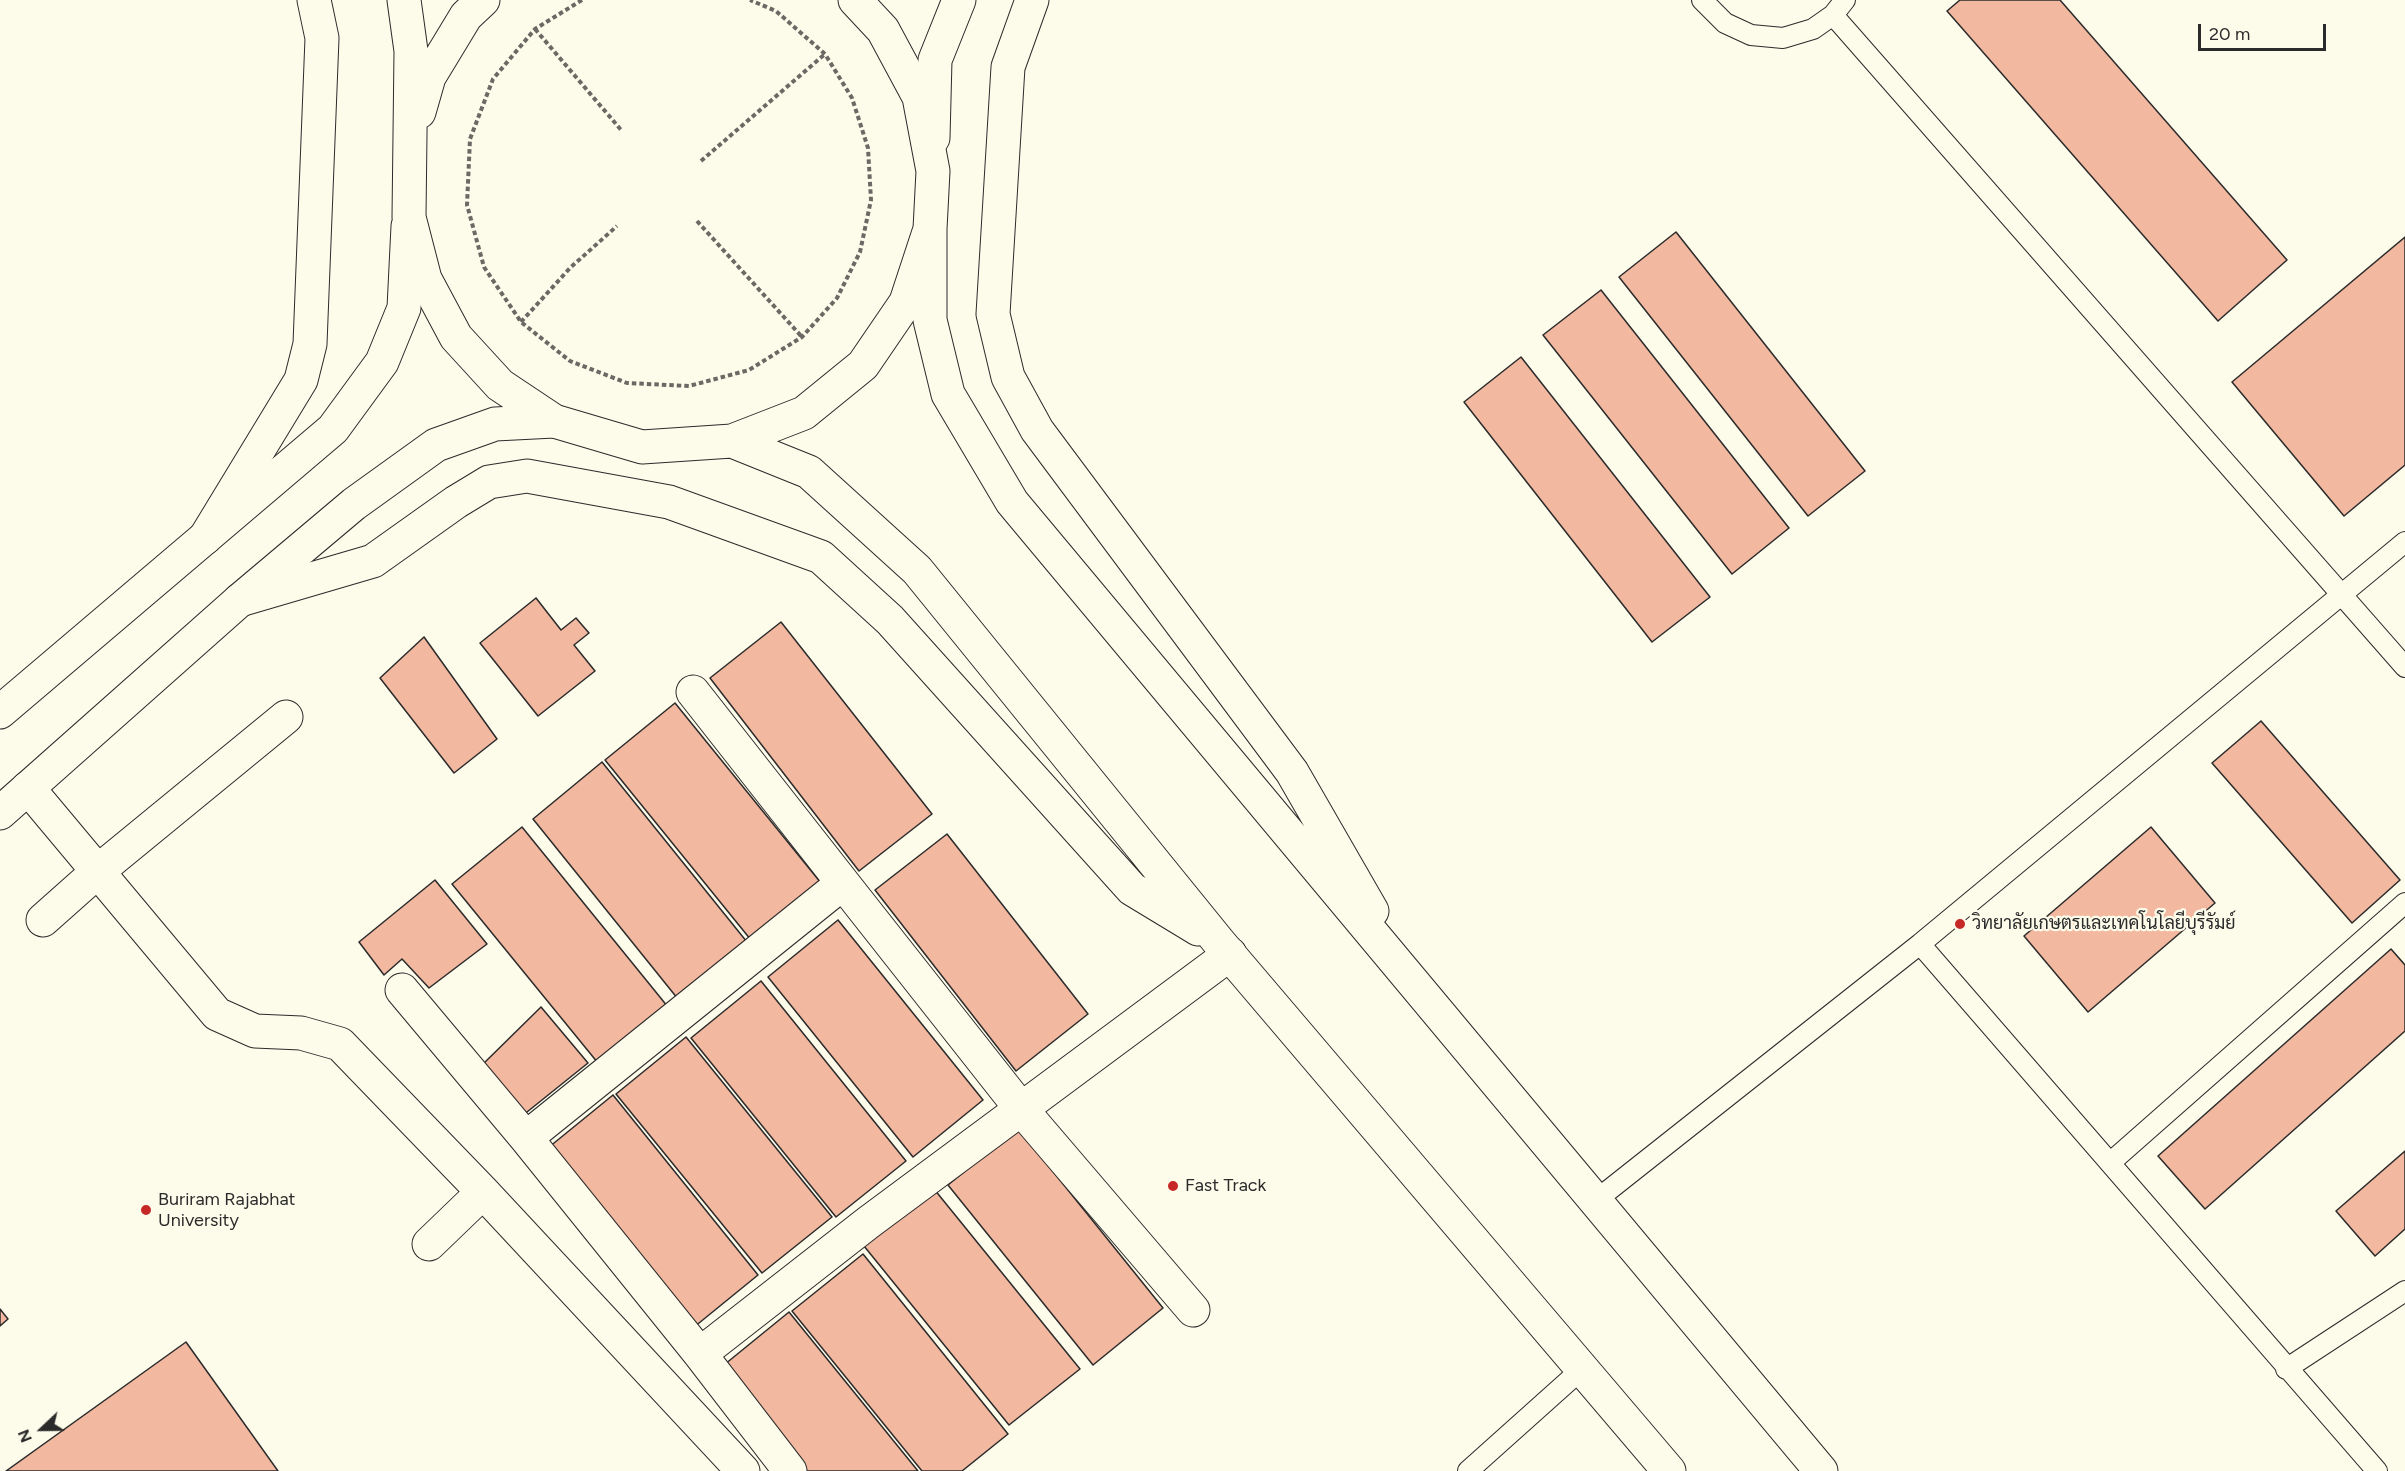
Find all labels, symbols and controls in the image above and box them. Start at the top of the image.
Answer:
scale bar [2201,12,2328,50]
text: 20 m [2209,23,2250,45]
place label: วิทยาลัยเกษตรและเทคโนโลยีบุรีรัมย์ [1972,913,2236,935]
marker: วิทยาลัยเกษตรและเทคโนโลยีบุรีรัมย์ [1953,917,1967,931]
place label: Fast Track [1185,1175,1266,1197]
marker: Fast Track [1166,1179,1180,1193]
place label: Buriram Rajabhat University [158,1189,295,1232]
marker: Buriram Rajabhat University [139,1203,153,1217]
north arrow [12,1399,72,1459]
text: N [14,1427,36,1445]

